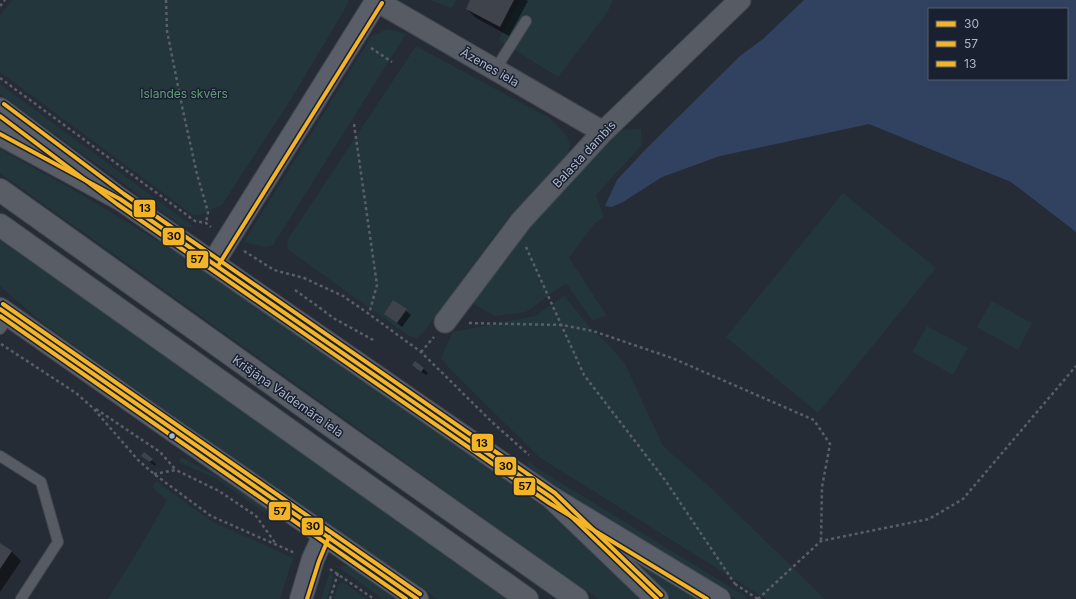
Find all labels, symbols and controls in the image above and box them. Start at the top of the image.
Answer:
legend [928,8,1068,80]
text: 30 [964,16,979,31]
text: 57 [964,36,978,51]
street label: Āzenes iela [458,44,522,90]
text: 13 [964,56,976,71]
park label: Islandes skvērs [140,86,228,101]
street label: Balasta dambis [549,117,619,191]
line badge: 13 [133,199,156,218]
text: 13 [139,201,151,215]
line badge: 30 [162,227,185,246]
text: 30 [167,229,181,243]
line badge: 57 [186,250,209,269]
text: 57 [190,252,204,266]
street label: Krišjāņa Valdemāra iela [230,352,346,440]
unlabelled marker [167,431,177,441]
line badge: 13 [471,433,494,452]
text: 13 [476,436,488,450]
line badge: 30 [494,456,517,476]
text: 30 [499,459,513,473]
line badge: 57 [513,477,536,496]
text: 57 [518,479,532,493]
line badge: 57 [268,501,291,521]
text: 57 [273,504,287,518]
line badge: 30 [301,517,324,536]
text: 30 [306,519,320,533]

